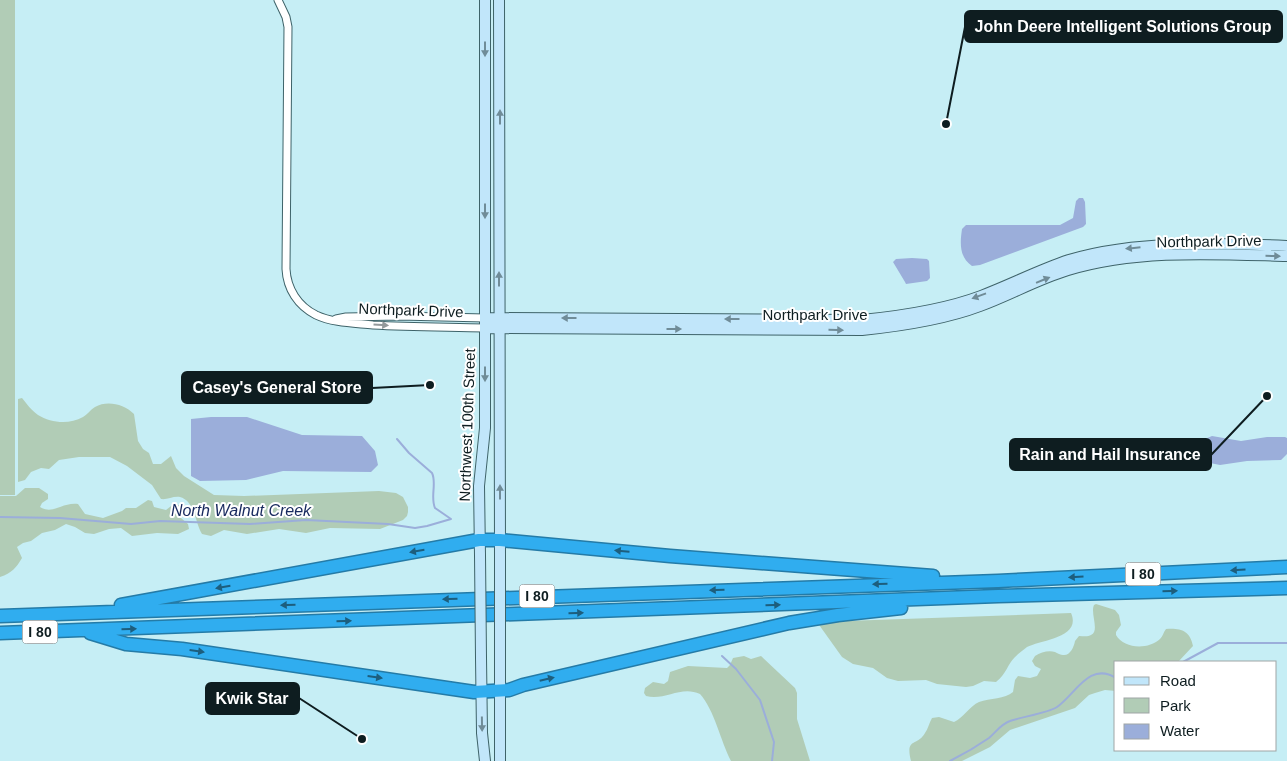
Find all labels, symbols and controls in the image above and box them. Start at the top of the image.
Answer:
callout: John Deere Intelligent Solutions Group [965,11,1282,42]
text: John Deere Intelligent Solutions Group [975,18,1272,35]
one-way arrow [481,41,489,57]
one-way arrow [496,109,504,125]
one-way arrow [481,203,489,219]
street label: Northpark Drive [1156,232,1262,250]
one-way arrow [1125,245,1141,253]
one-way arrow [1265,252,1281,260]
one-way arrow [495,271,503,287]
one-way arrow [1036,276,1051,284]
one-way arrow [971,292,986,300]
street label: Northpark Drive [358,300,464,320]
street label: Northpark Drive [762,306,868,323]
one-way arrow [561,314,577,322]
one-way arrow [724,315,740,323]
one-way arrow [374,322,390,330]
one-way arrow [666,325,682,333]
one-way arrow [828,326,844,334]
street label: Northwest 100th Street [456,347,478,502]
one-way arrow [481,366,489,382]
callout: Casey's General Store [182,372,372,403]
text: Casey's General Store [192,379,362,396]
callout: Rain and Hail Insurance [1010,439,1211,470]
text: Rain and Hail Insurance [1019,446,1201,463]
one-way arrow [496,483,504,499]
water label: North Walnut Creek [171,502,312,519]
one-way arrow [613,547,629,555]
one-way arrow [409,548,425,556]
road number: I 80 [1126,562,1160,586]
one-way arrow [1230,566,1246,574]
one-way arrow [1068,574,1084,582]
one-way arrow [871,581,887,589]
one-way arrow [214,583,230,591]
road number: I 80 [520,584,554,608]
one-way arrow [709,586,725,594]
one-way arrow [1162,587,1178,595]
one-way arrow [442,596,458,604]
one-way arrow [766,601,782,609]
one-way arrow [279,602,295,610]
one-way arrow [568,608,584,616]
one-way arrow [336,617,352,625]
road number: I 80 [22,620,58,644]
one-way arrow [121,624,137,632]
one-way arrow [189,648,205,656]
legend [1114,661,1277,751]
text: Road [1160,672,1196,689]
one-way arrow [367,674,383,682]
one-way arrow [540,675,555,683]
callout: Kwik Star [206,683,299,714]
text: Kwik Star [216,690,288,707]
text: Park [1160,697,1191,714]
one-way arrow [478,716,486,732]
text: Water [1160,722,1199,739]

